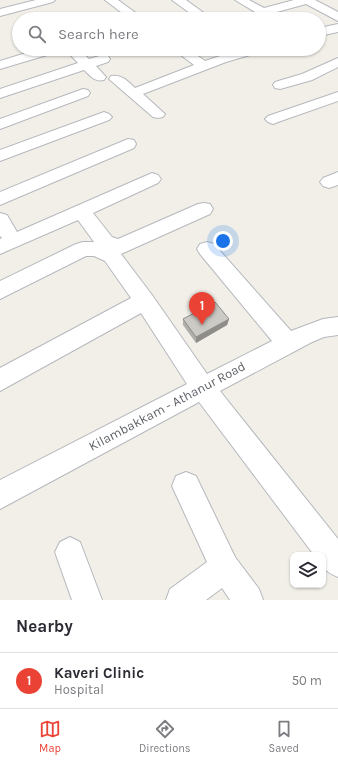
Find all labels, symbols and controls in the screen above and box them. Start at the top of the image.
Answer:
search box [12,12,326,56]
icon: search [26,23,48,45]
text: Search here [58,25,139,43]
your location [213,231,233,251]
pin: 1 [189,292,215,325]
street label: Kilambakkam - Athanur Road [86,358,248,454]
map controls [290,552,326,588]
button: layers [290,552,326,588]
text: Nearby [16,616,73,636]
text: Kaveri Clinic [54,664,144,682]
text: 1 [27,673,31,688]
text: 50 m [292,673,322,688]
text: Hospital [54,682,104,697]
tab: Map [39,718,61,755]
tab: Directions [139,718,191,755]
tab: Saved [269,718,299,755]

